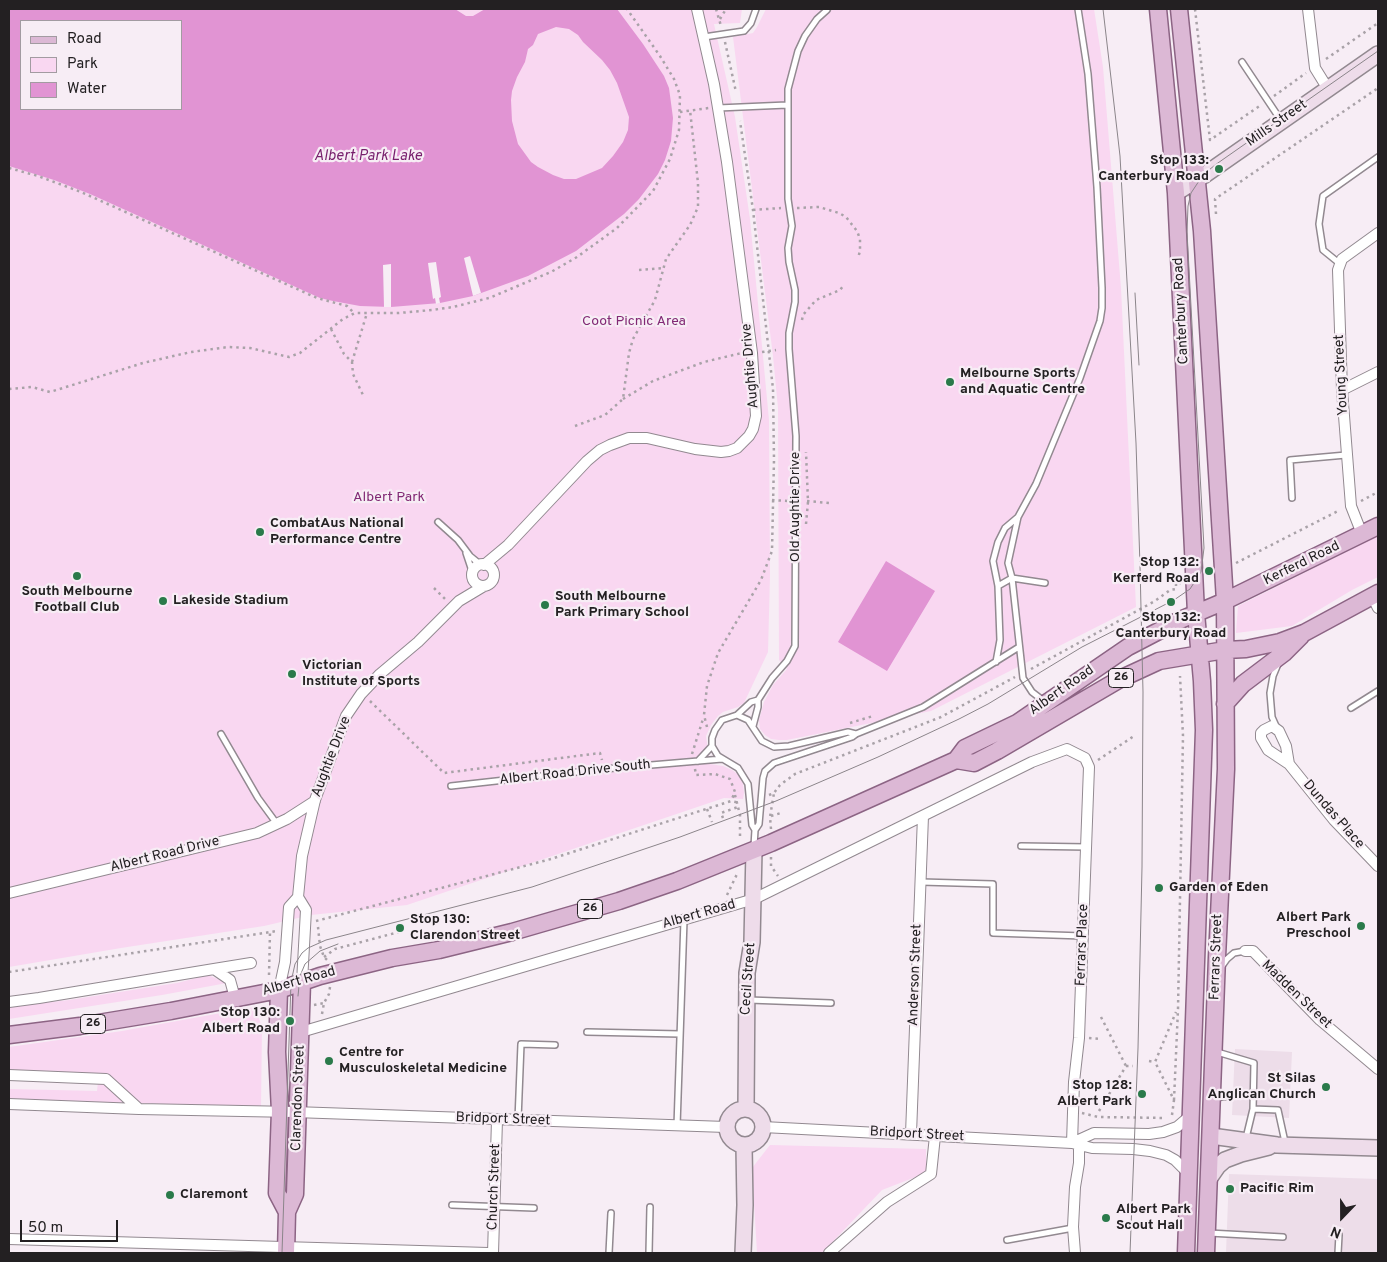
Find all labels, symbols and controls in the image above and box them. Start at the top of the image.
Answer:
legend [20,20,182,110]
text: Road [67,30,102,49]
text: Park [67,55,98,74]
text: Water [67,80,106,99]
street label: Mills Street [1243,97,1311,151]
water label: Albert Park Lake [314,148,422,166]
place label: Stop 133: Canterbury Road [1098,153,1209,186]
marker: Stop 133: Canterbury Road [1213,163,1225,175]
street label: Canterbury Road [1171,257,1193,365]
park label: Coot Picnic Area [582,314,686,330]
street label: Aughtie Drive [739,323,763,409]
street label: Young Street [1331,334,1353,416]
place label: Melbourne Sports and Aquatic Centre [960,366,1085,398]
marker: Melbourne Sports and Aquatic Centre [944,376,956,388]
street label: Old Aughtie Drive [788,452,804,562]
park label: Albert Park [353,490,425,506]
place label: CombatAus National Performance Centre [270,516,404,548]
marker: CombatAus National Performance Centre [254,526,266,538]
street label: Kerferd Road [1261,538,1343,590]
place label: Stop 132: Kerferd Road [1113,555,1199,588]
marker: Stop 132: Kerferd Road [1203,565,1215,577]
marker: South Melbourne Football Club [71,570,83,582]
place label: South Melbourne Football Club [22,584,132,616]
place label: South Melbourne Park Primary School [555,589,689,622]
place label: Lakeside Stadium [173,593,288,609]
marker: Lakeside Stadium [157,595,169,607]
marker: Stop 132: Canterbury Road [1165,596,1177,608]
marker: South Melbourne Park Primary School [539,599,551,611]
place label: Stop 132: Canterbury Road [1116,610,1226,642]
place label: Victorian Institute of Sports [302,658,420,690]
street label: Albert Road [1026,662,1098,720]
marker: Victorian Institute of Sports [286,668,298,680]
road number: 26 [1108,668,1134,688]
street label: Aughtie Drive [309,714,355,800]
street label: Albert Road Drive South [499,757,651,789]
street label: Dundas Place [1299,777,1367,853]
street label: Albert Road Drive [109,833,221,877]
place label: Garden of Eden [1169,880,1268,896]
marker: Garden of Eden [1153,882,1165,894]
street label: Albert Road [660,897,738,933]
road number: 26 [578,900,602,919]
street label: Ferrars Place [1073,904,1093,986]
place label: Albert Park Preschool [1276,910,1351,942]
place label: Stop 130: Clarendon Street [410,912,520,944]
street label: Ferrars Street [1207,914,1227,1000]
marker: Albert Park Preschool [1355,920,1367,932]
marker: Stop 130: Clarendon Street [394,922,406,934]
street label: Anderson Street [906,924,926,1026]
street label: Cecil Street [738,942,760,1016]
street label: Madden Street [1257,957,1335,1033]
street label: Albert Road [260,964,338,1000]
place label: Stop 130: Albert Road [202,1005,280,1038]
road number: 26 [80,1014,106,1034]
marker: Stop 130: Albert Road [284,1015,296,1027]
street label: Clarendon Street [289,1045,309,1151]
place label: Centre for Musculoskeletal Medicine [339,1045,507,1078]
marker: Centre for Musculoskeletal Medicine [323,1055,335,1067]
place label: St Silas Anglican Church [1207,1071,1316,1104]
place label: Stop 128: Albert Park [1057,1078,1132,1110]
marker: St Silas Anglican Church [1320,1081,1332,1093]
marker: Stop 128: Albert Park [1136,1088,1148,1100]
street label: Bridport Street [455,1110,551,1130]
street label: Bridport Street [869,1124,965,1146]
street label: Church Street [485,1143,505,1231]
place label: Pacific Rim [1240,1181,1314,1197]
marker: Pacific Rim [1224,1183,1236,1195]
place label: Claremont [180,1187,248,1203]
marker: Claremont [164,1189,176,1201]
north arrow [1317,1192,1367,1242]
place label: Albert Park Scout Hall [1116,1202,1191,1234]
scale bar [22,1210,120,1242]
marker: Albert Park Scout Hall [1100,1212,1112,1224]
text: 50 m [28,1219,63,1238]
text: N [1328,1222,1344,1241]

